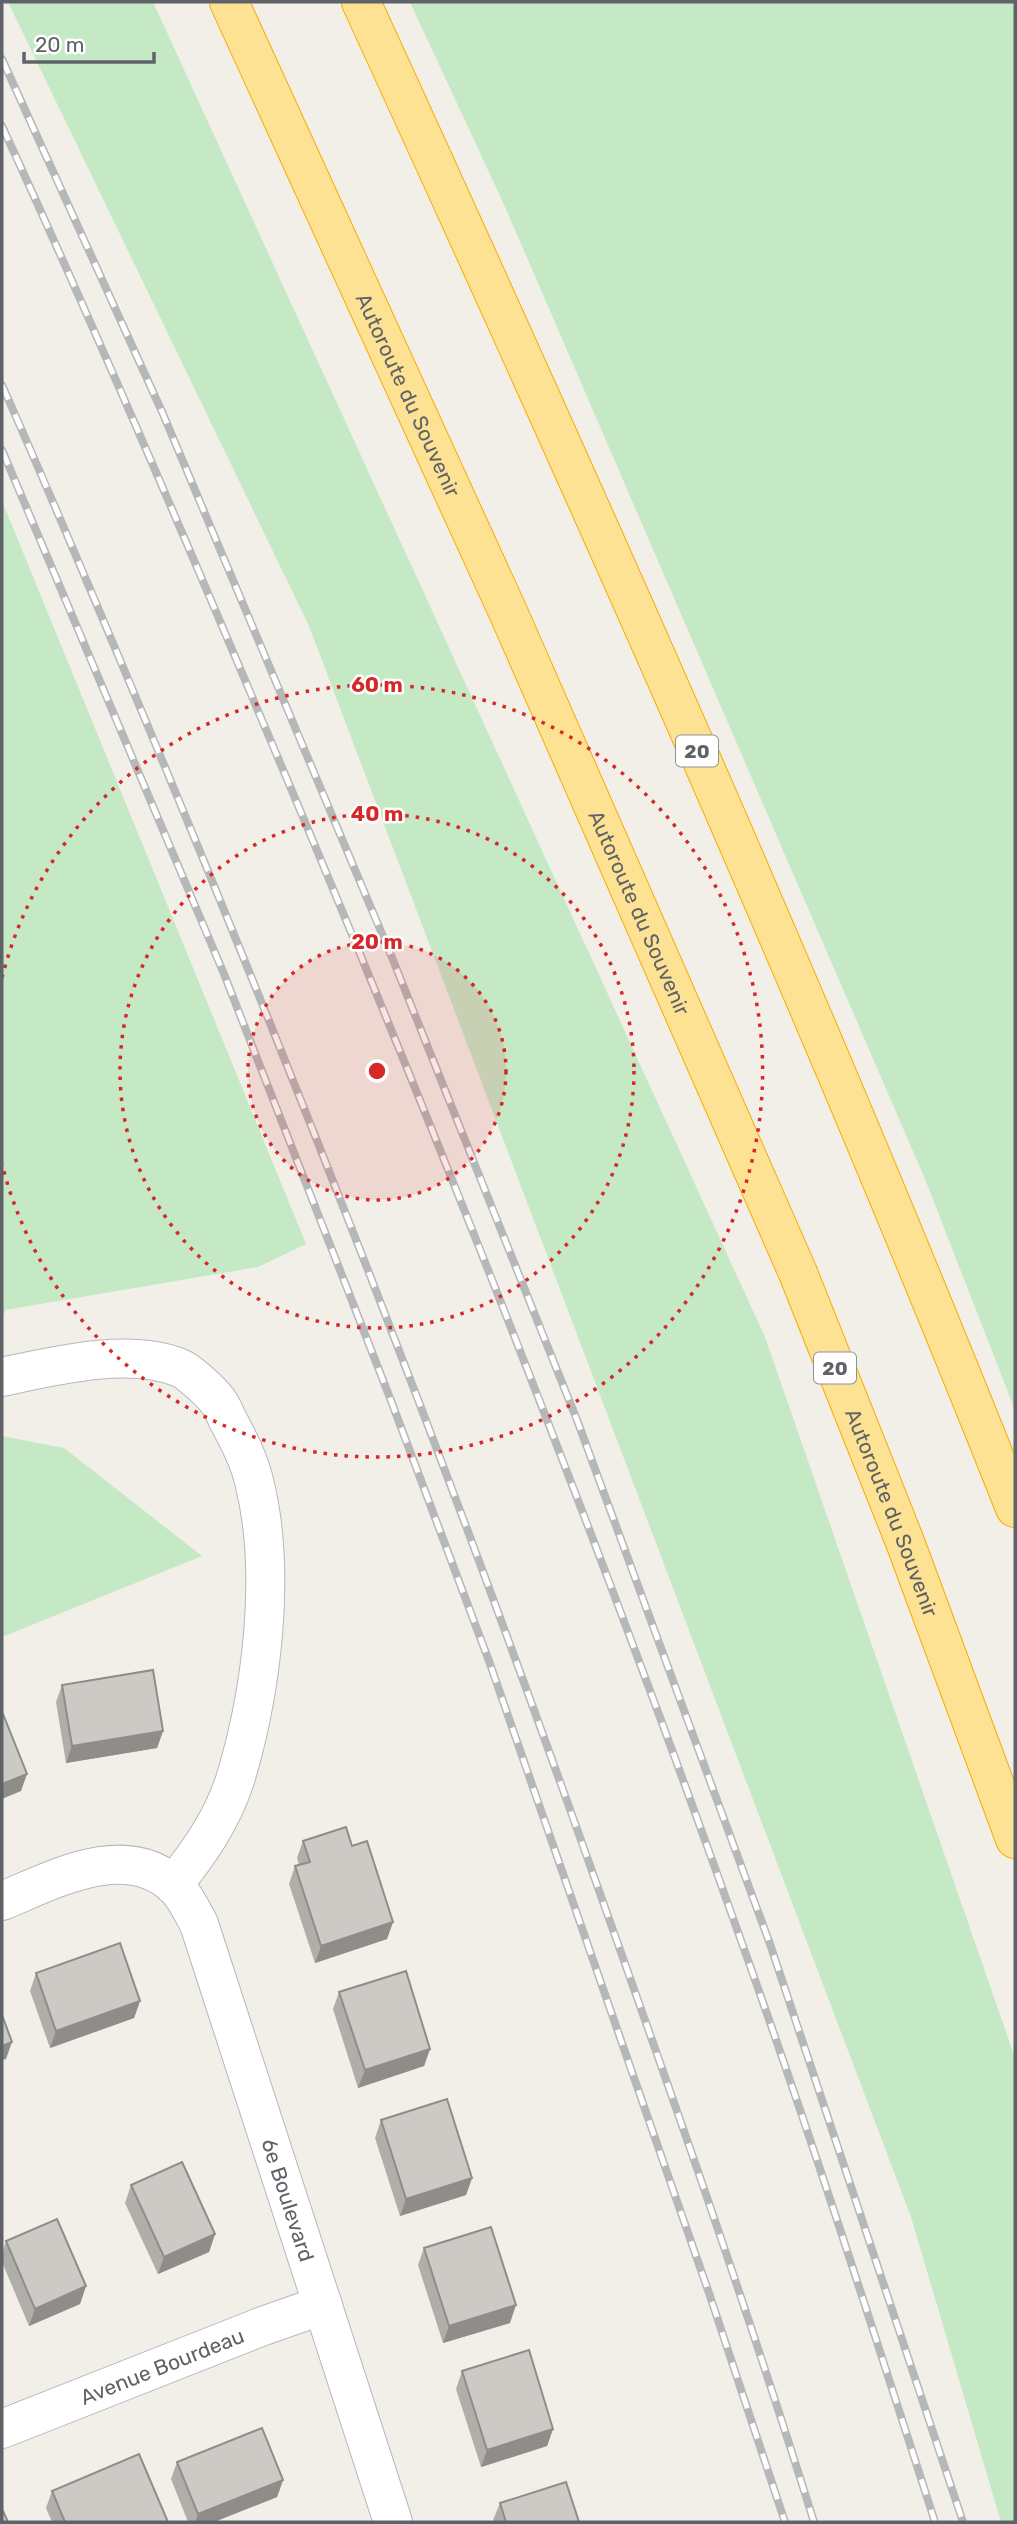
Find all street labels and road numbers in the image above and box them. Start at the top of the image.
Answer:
street label: Autoroute du Souvenir [351,289,466,501]
road number: 20 [676,736,718,766]
street label: Autoroute du Souvenir [584,806,696,1019]
road number: 20 [814,1352,856,1384]
street label: Autoroute du Souvenir [841,1405,944,1620]
street label: 6e Boulevard [257,2135,320,2265]
street label: Avenue Bourdeau [77,2322,247,2409]

